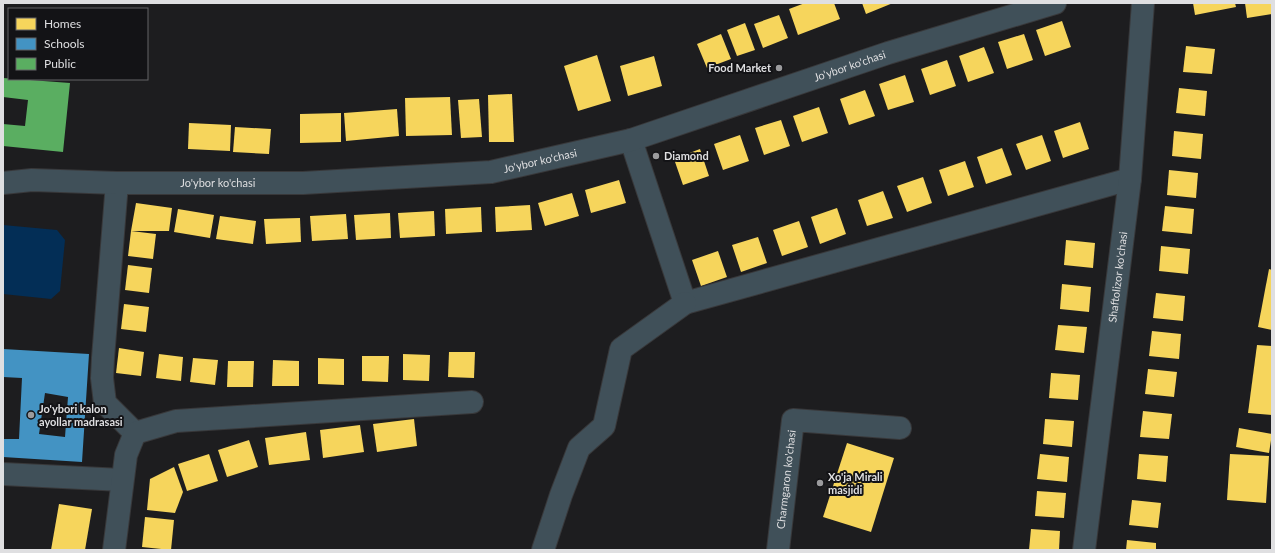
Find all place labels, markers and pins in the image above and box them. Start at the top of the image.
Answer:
place label: Food Market [708,61,772,74]
marker: Food Market [774,63,784,73]
place label: Diamond [664,149,709,162]
marker: Diamond [651,151,661,161]
place label: Jo'ybori kalon ayollar madrasasi [39,402,123,428]
marker: Jo'ybori kalon ayollar madrasasi [26,410,36,420]
place label: Xo'ja Mirali masjidi [828,470,883,496]
marker: Xo'ja Mirali masjidi [815,478,825,488]

